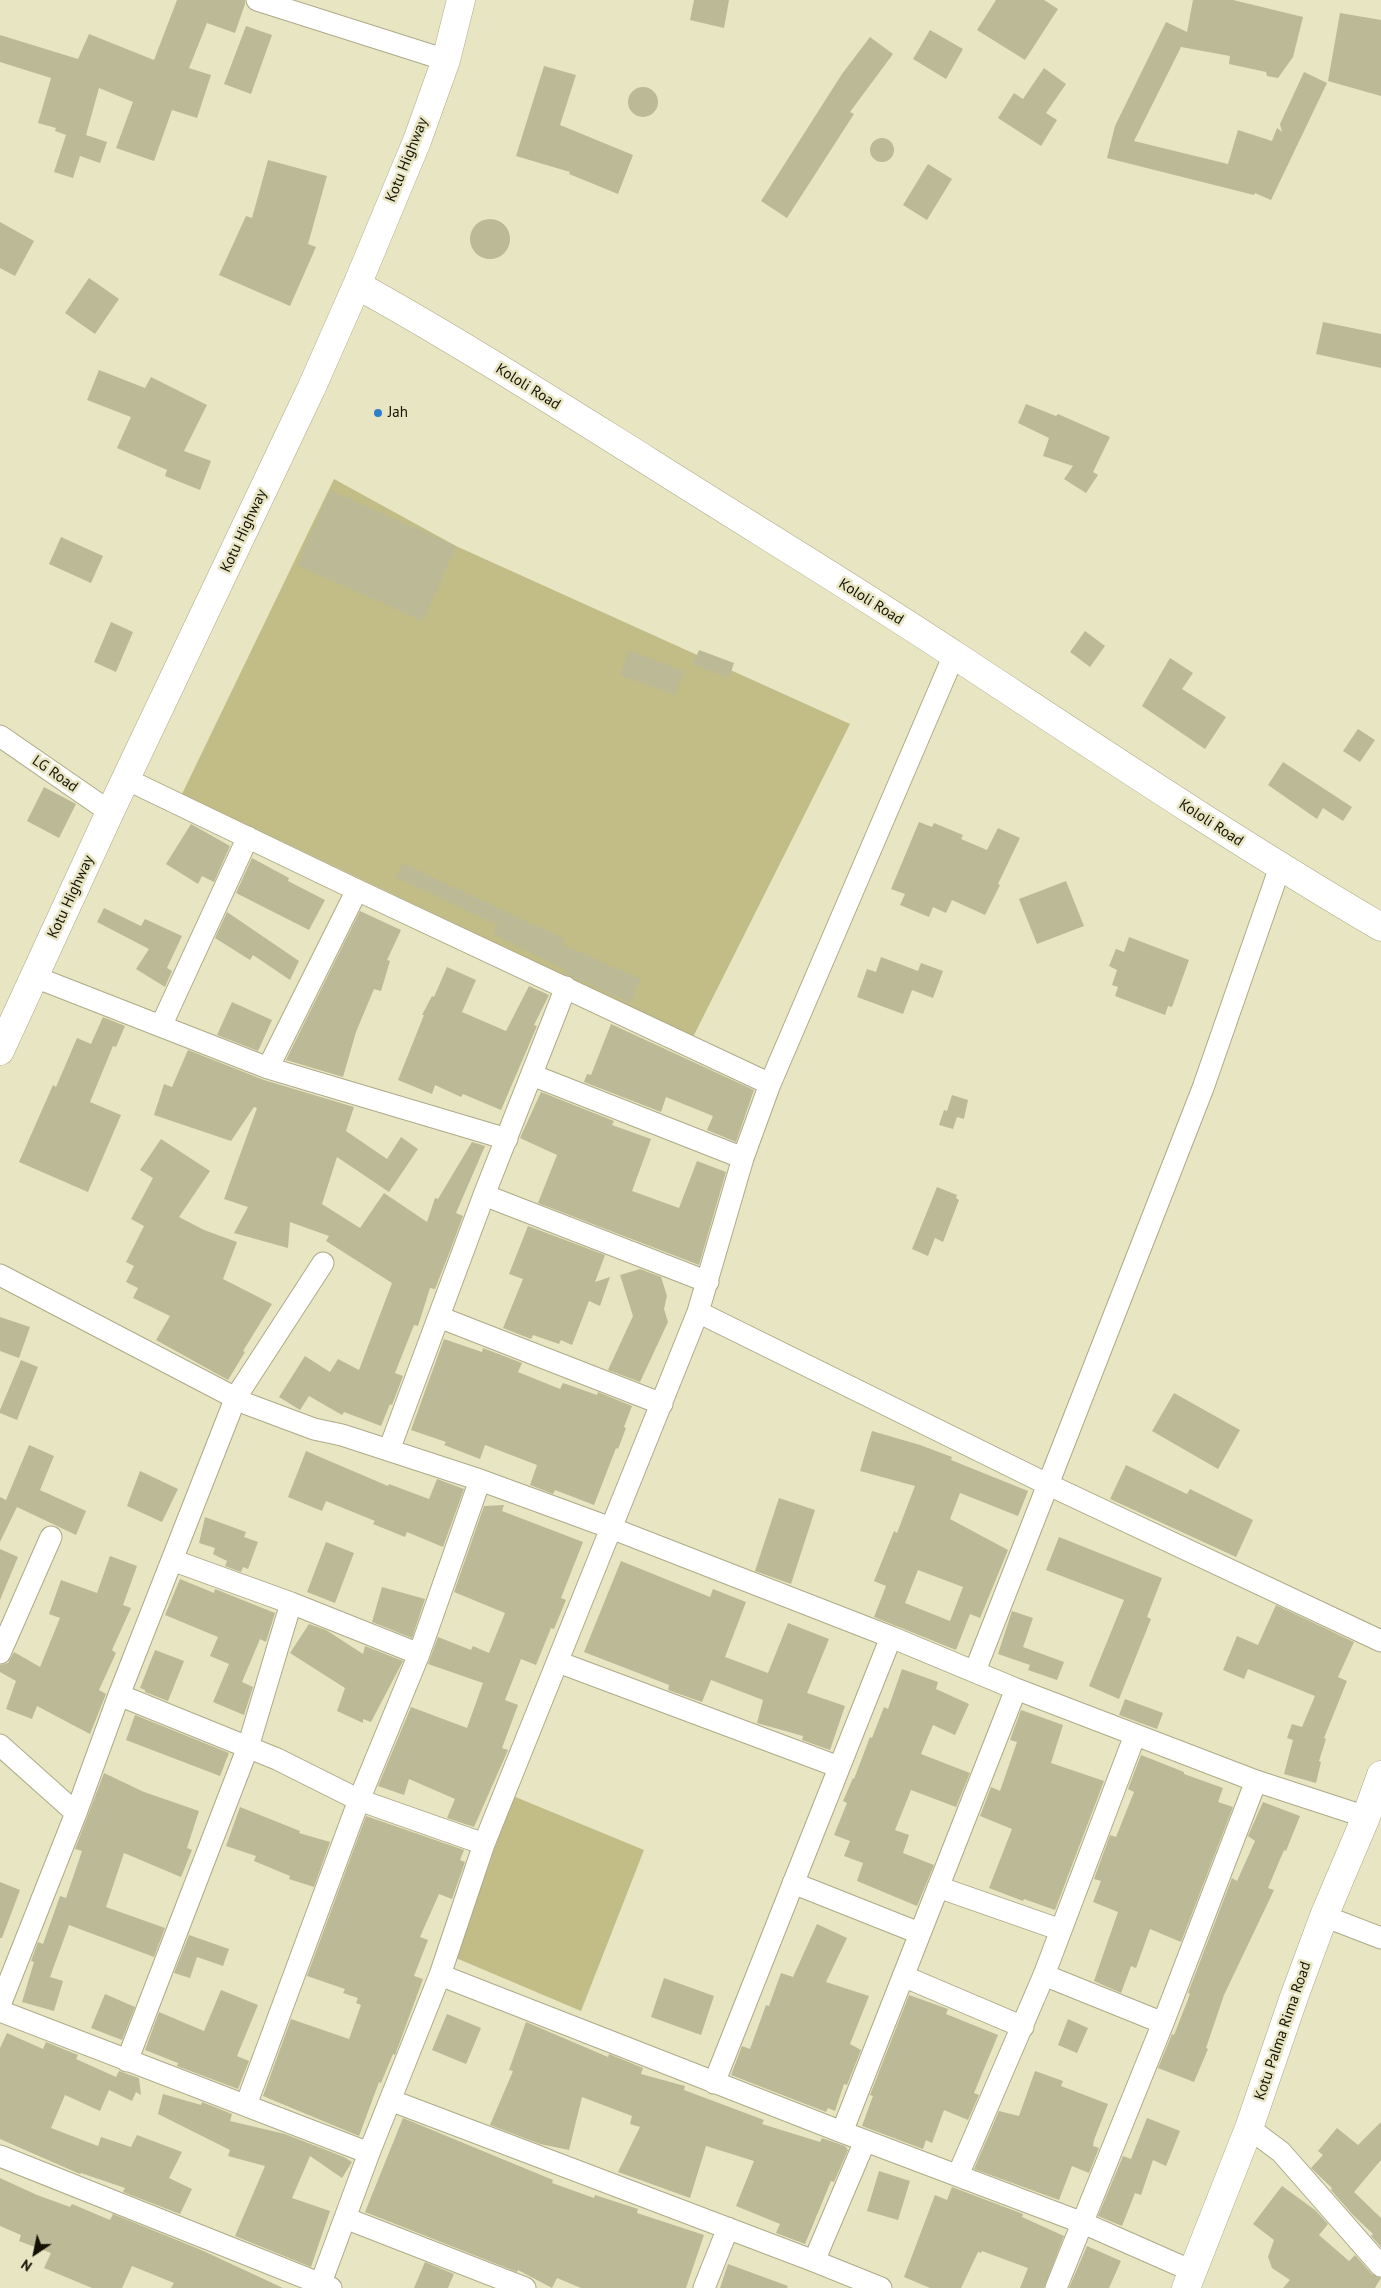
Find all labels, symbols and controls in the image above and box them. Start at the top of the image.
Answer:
street label: Kotu Highway [382,115,432,205]
street label: Kololi Road [492,360,564,414]
place label: Jah [388,404,408,422]
marker: Jah [372,407,384,419]
street label: Kotu Highway [217,487,271,575]
street label: Kololi Road [835,575,907,629]
street label: LG Road [29,752,81,796]
street label: Kololi Road [1175,796,1247,850]
street label: Kotu Highway [44,853,98,941]
street label: Kotu Palma Rima Road [1251,1959,1315,2103]
north arrow [10,2228,60,2278]
text: N [18,2255,35,2275]

